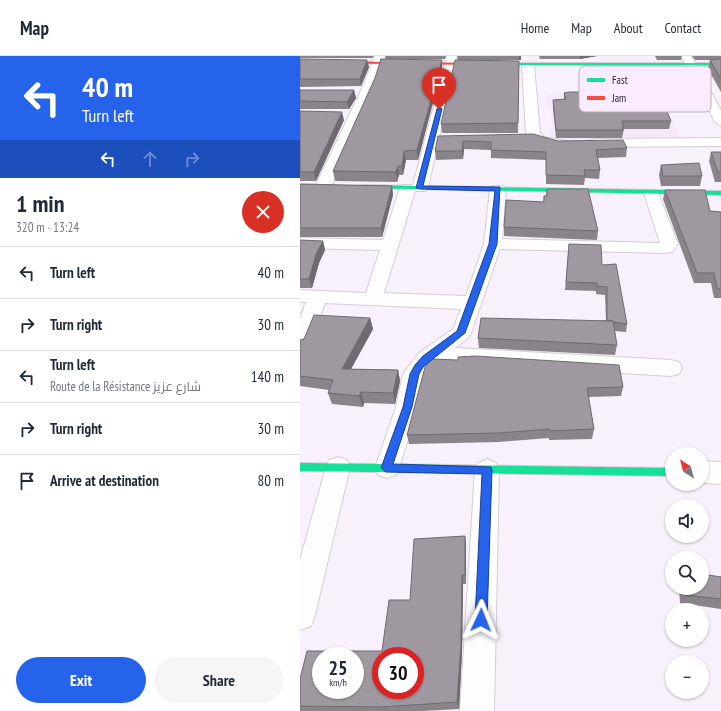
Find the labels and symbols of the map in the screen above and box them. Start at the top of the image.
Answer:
legend [579,66,711,112]
pin [422,68,456,109]
text: Fast [612,73,628,87]
text: Jam [611,91,626,105]
north arrow [665,447,709,491]
position arrow [460,599,502,641]
speed limit sign: 30 [372,647,424,699]

